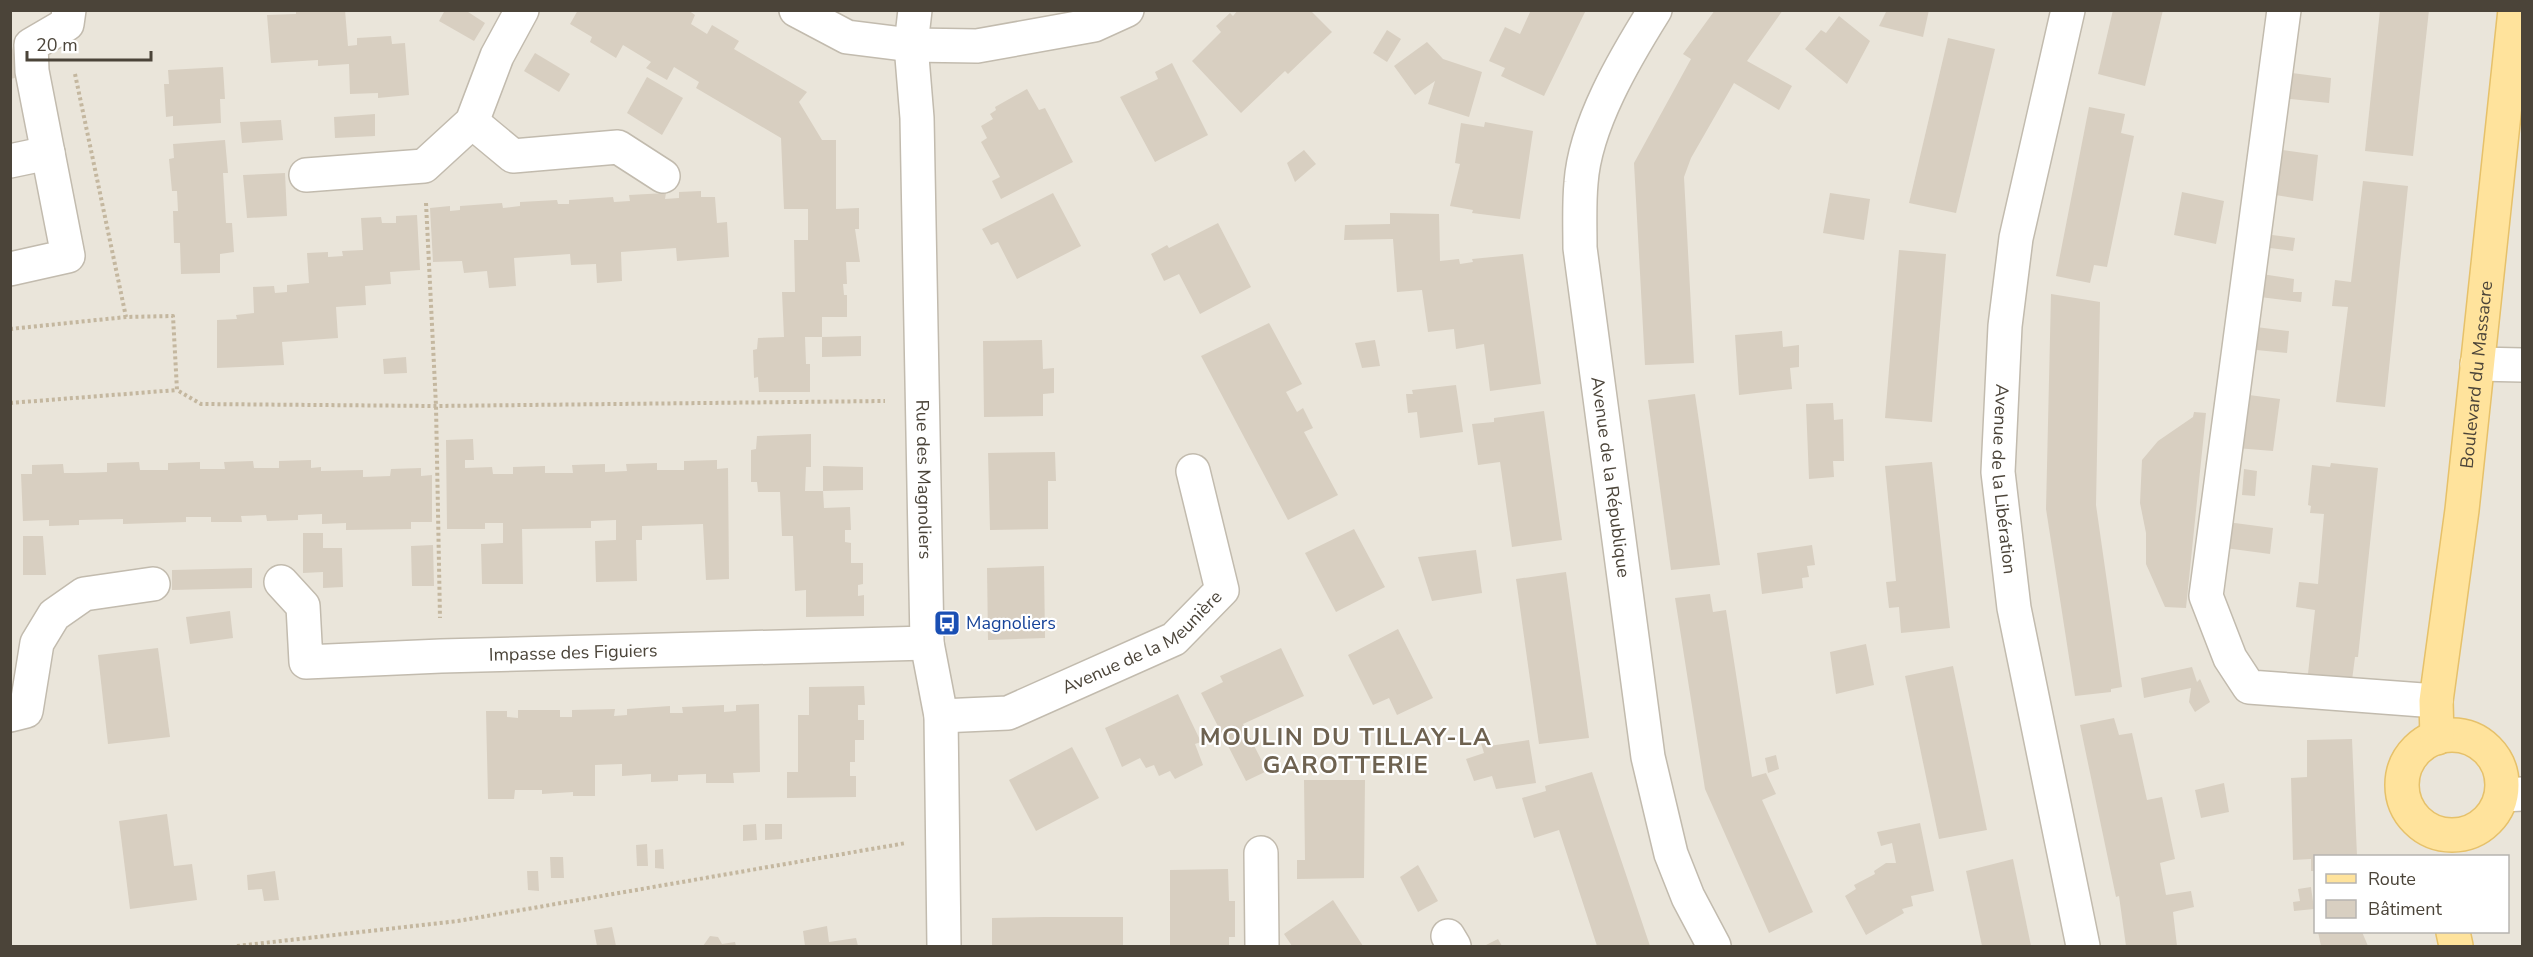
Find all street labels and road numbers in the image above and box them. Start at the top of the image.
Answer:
street label: Boulevard du Massacre [2454,280,2498,470]
street label: Avenue de la République [1585,375,1636,579]
street label: Avenue de la Libération [1986,383,2022,575]
street label: Rue des Magnoliers [910,399,937,559]
street label: Avenue de la Meunière [1058,585,1227,699]
street label: Impasse des Figuiers [489,638,658,667]

